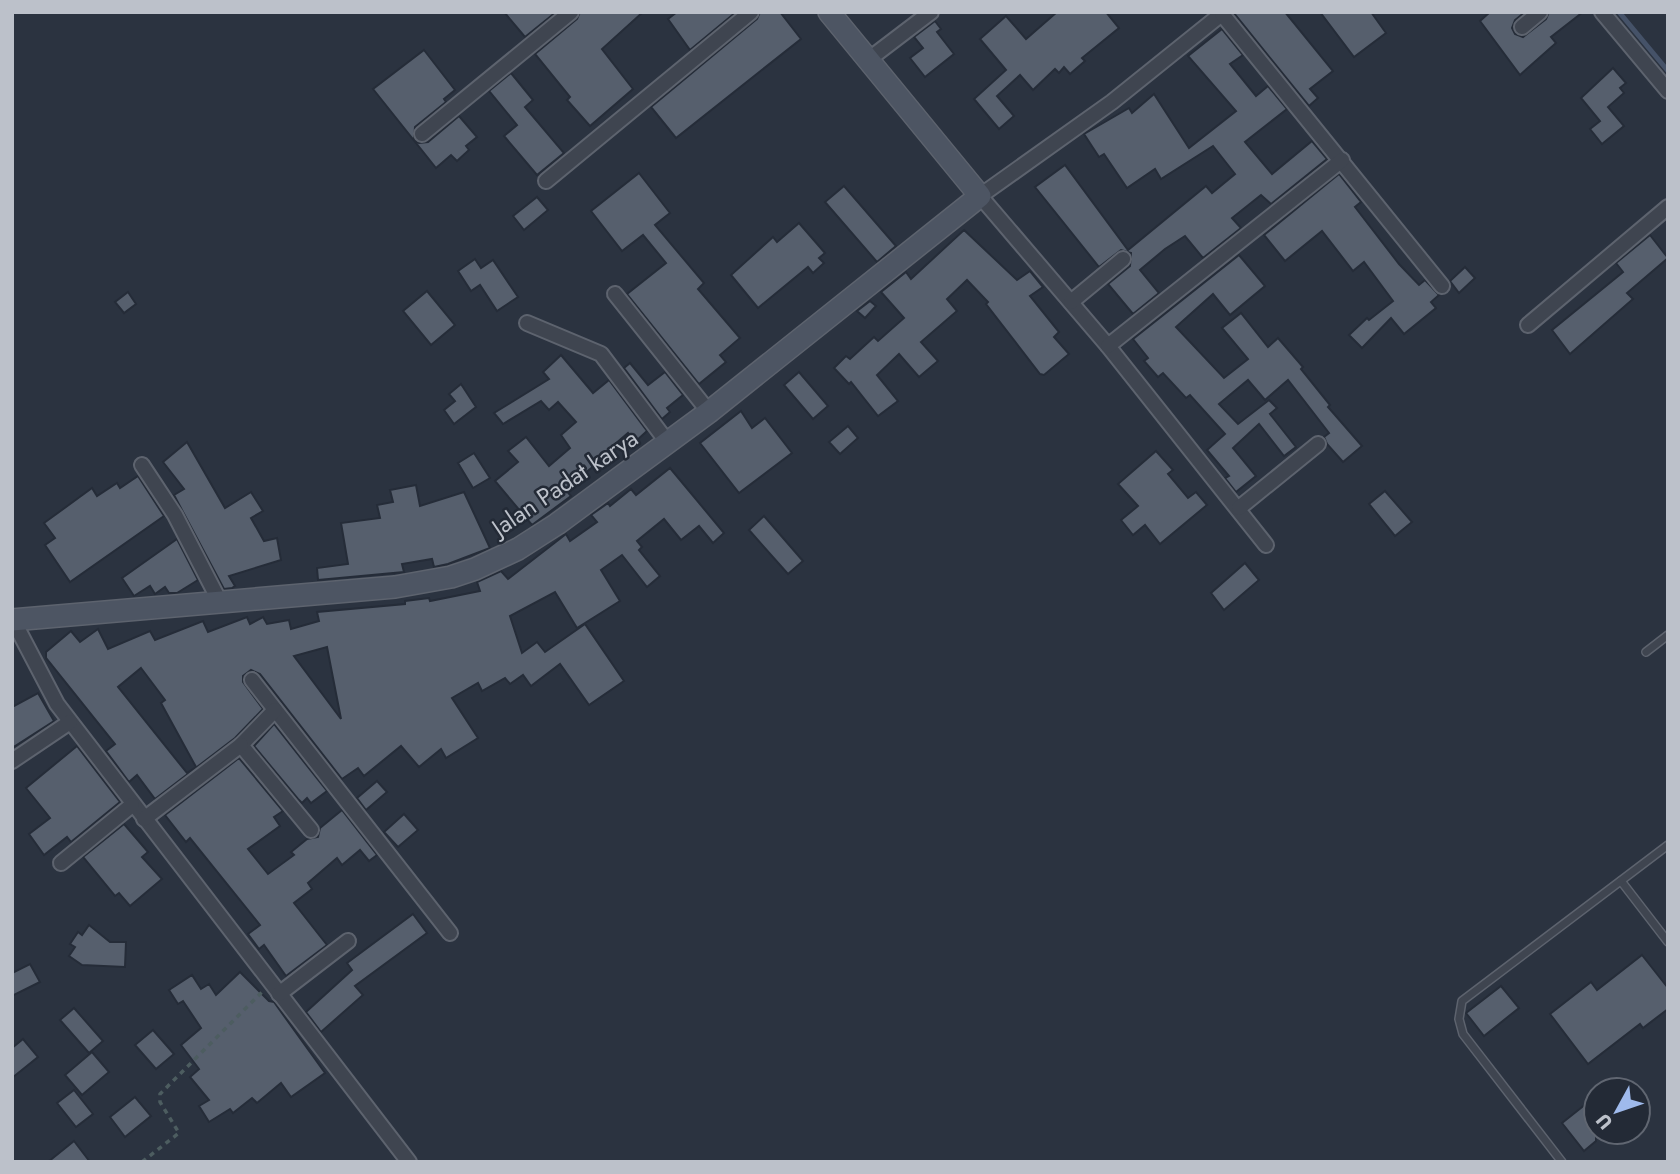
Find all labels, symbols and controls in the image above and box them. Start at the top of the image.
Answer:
street label: Jalan Padat karya [482,421,645,546]
north arrow [1582,1076,1652,1146]
text: U [1590,1108,1619,1135]

